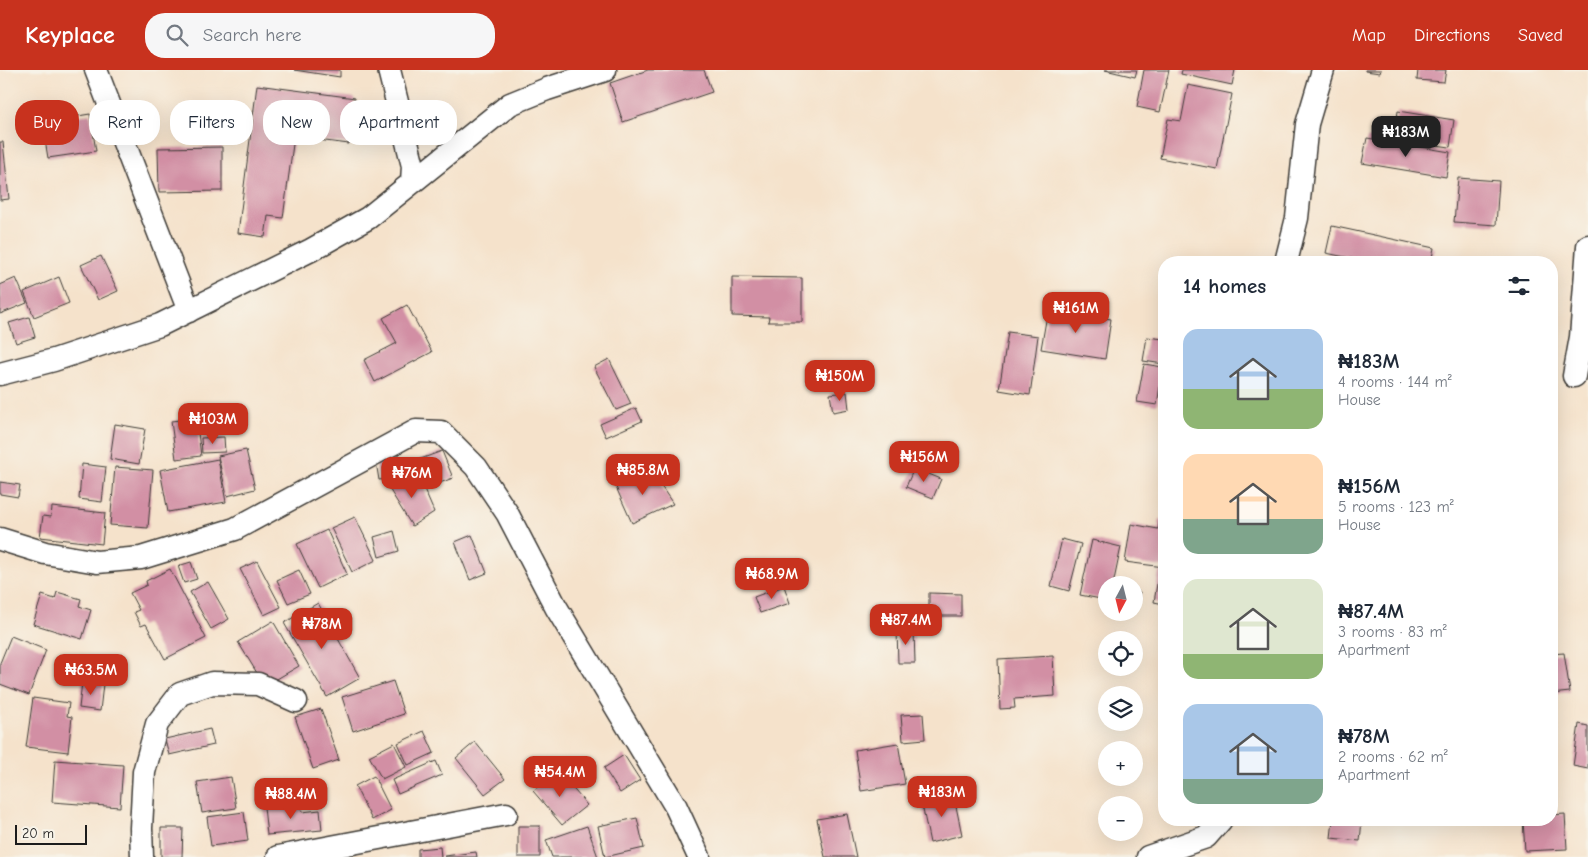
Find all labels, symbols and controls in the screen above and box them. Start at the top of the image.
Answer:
search box [145,13,495,58]
text: Keyplace [25,21,115,49]
icon: search [163,21,191,49]
text: Search here [203,24,302,46]
text: Map [1352,25,1386,46]
text: Directions [1414,25,1490,46]
text: Saved [1518,25,1563,46]
chip: Buy [15,100,79,145]
chip: Rent [89,100,160,145]
chip: Filters [170,100,253,145]
chip: New [263,100,330,145]
chip: Apartment [340,100,457,145]
pin: ₦183M [1371,116,1441,158]
text: ₦183M [1383,123,1429,141]
icon: filters [1505,272,1533,300]
text: 14 homes [1183,274,1266,298]
pin: ₦161M [1041,292,1111,334]
text: ₦161M [1053,299,1099,317]
icon: home [1223,349,1283,409]
text: ₦183M [1338,349,1399,373]
pin: ₦150M [805,360,875,402]
text: ₦150M [816,367,864,385]
text: 4 rooms · 144 m² [1338,373,1452,391]
text: House [1338,391,1381,409]
pin: ₦103M [178,402,248,445]
text: ₦103M [189,410,237,428]
pin: ₦156M [889,440,959,483]
text: ₦156M [900,448,948,466]
pin: ₦85.8M [602,454,684,496]
pin: ₦76M [382,456,442,499]
text: ₦85.8M [617,461,669,479]
text: ₦76M [392,464,432,482]
icon: home [1223,474,1283,534]
text: ₦156M [1338,474,1400,498]
text: 5 rooms · 123 m² [1338,498,1454,516]
text: House [1338,516,1381,534]
pin: ₦68.9M [731,558,813,600]
text: ₦68.9M [746,565,798,583]
north arrow [1098,576,1142,621]
map controls [1098,576,1143,841]
icon: home [1223,599,1283,659]
text: ₦87.4M [1338,599,1404,623]
pin: ₦87.4M [865,604,947,646]
pin: ₦78M [292,608,352,650]
text: ₦87.4M [881,611,931,629]
text: ₦78M [302,615,342,633]
text: 3 rooms · 83 m² [1338,623,1447,641]
button: locate [1098,631,1143,676]
text: Apartment [1338,641,1410,659]
pin: ₦63.5M [50,654,132,696]
text: ₦63.5M [65,661,117,679]
button: layers [1098,686,1143,731]
icon: home [1223,724,1283,784]
text: ₦78M [1338,724,1390,748]
button: + [1098,741,1143,786]
text: 2 rooms · 62 m² [1338,748,1448,766]
pin: ₦54.4M [519,756,601,798]
text: ₦54.4M [535,763,585,781]
text: Apartment [1338,766,1410,784]
pin: ₦183M [907,776,977,818]
pin: ₦88.4M [250,778,332,820]
text: ₦183M [919,783,965,801]
text: ₦88.4M [265,785,317,803]
button: − [1098,796,1143,841]
scale bar [15,822,88,845]
text: 20 m [22,825,54,842]

